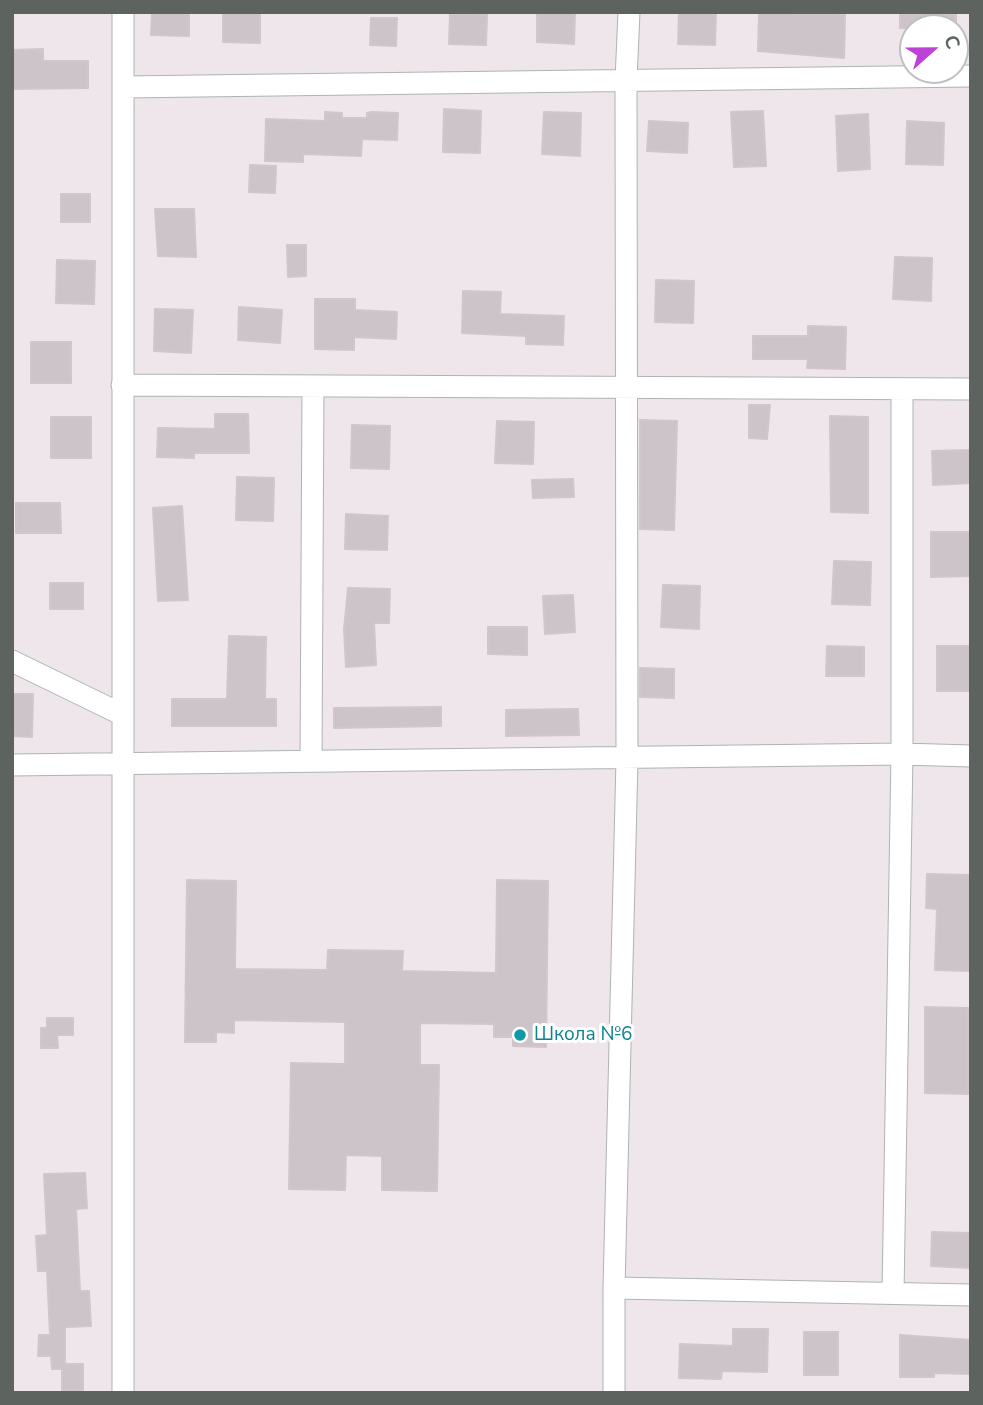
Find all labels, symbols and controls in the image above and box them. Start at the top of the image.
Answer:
north arrow [899,14,969,84]
text: С [937,32,966,53]
place label: Школа №6 [534,1024,632,1046]
marker: Школа №6 [512,1027,528,1043]

